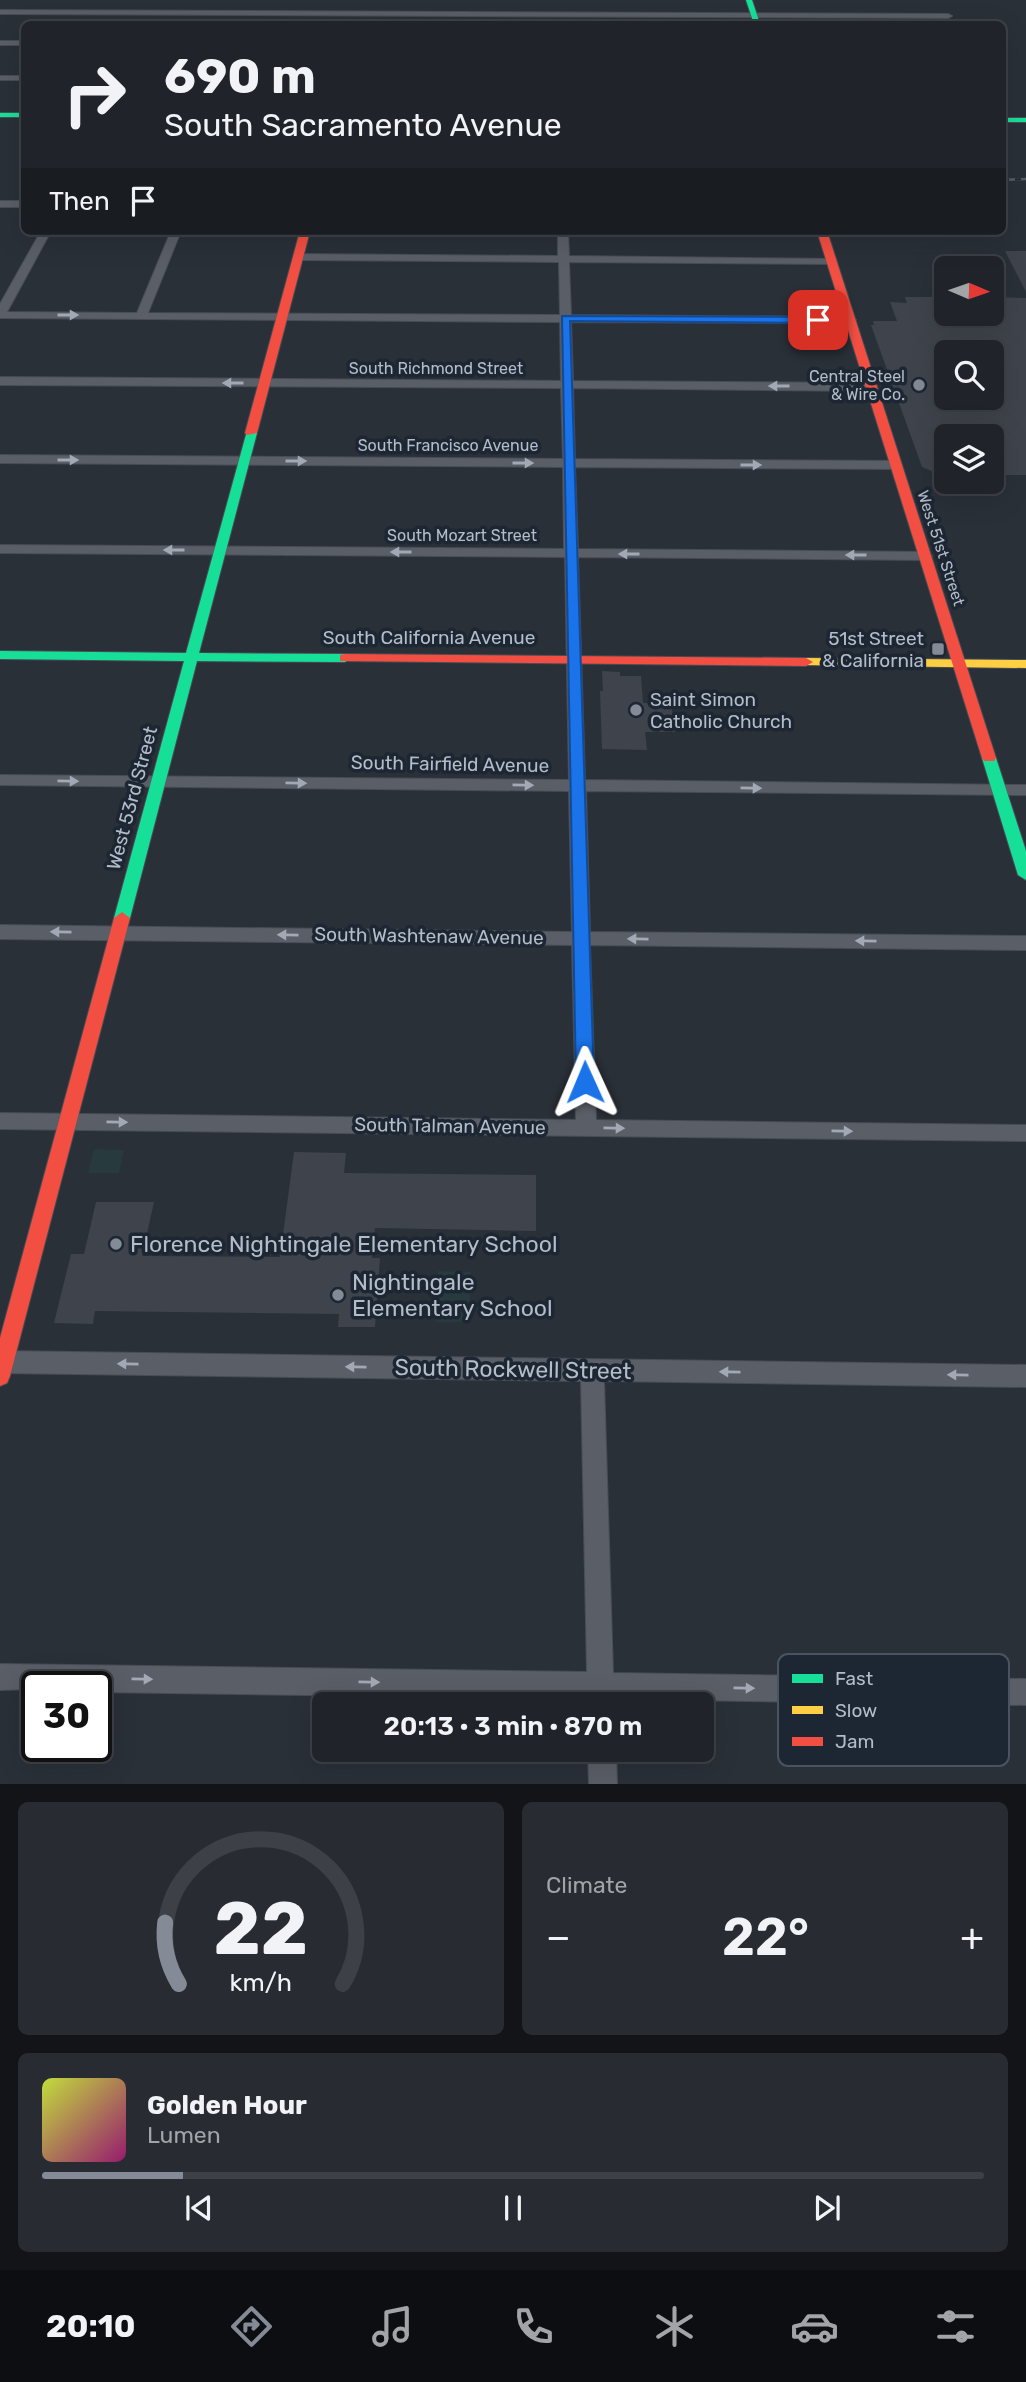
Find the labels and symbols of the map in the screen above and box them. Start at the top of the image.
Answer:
north arrow [934,256,1004,326]
pin [788,290,848,350]
one-way arrow [57,309,79,321]
street label: South Richmond Street [349,359,523,378]
place label: Central Steel & Wire Co. [809,367,905,404]
one-way arrow [221,377,243,389]
marker: Central Steel & Wire Co. [911,377,927,393]
one-way arrow [767,381,789,392]
street label: South Francisco Avenue [358,436,538,455]
one-way arrow [57,454,79,466]
one-way arrow [285,456,307,467]
one-way arrow [512,457,534,469]
one-way arrow [740,459,762,470]
street label: West 51st Street [913,488,969,608]
street label: South Mozart Street [387,526,537,545]
one-way arrow [163,544,185,556]
one-way arrow [390,546,412,558]
one-way arrow [618,548,640,560]
one-way arrow [845,550,867,561]
street label: South California Avenue [323,626,535,649]
place label: 51st Street & California [822,627,925,672]
marker: 51st Street & California [930,641,946,657]
place label: Saint Simon Catholic Church [650,688,792,733]
marker: Saint Simon Catholic Church [628,702,644,718]
street label: West 53rd Street [102,723,162,872]
street label: South Fairfield Avenue [351,751,549,777]
one-way arrow [57,775,79,787]
one-way arrow [285,777,307,789]
one-way arrow [512,780,534,791]
one-way arrow [740,782,762,793]
street label: South Washtenaw Avenue [314,922,544,950]
one-way arrow [49,927,71,938]
one-way arrow [277,929,299,941]
one-way arrow [627,933,649,944]
one-way arrow [854,935,876,947]
position arrow [548,1045,622,1119]
street label: South Talman Avenue [354,1113,546,1139]
one-way arrow [106,1116,128,1128]
one-way arrow [603,1122,625,1134]
one-way arrow [831,1125,853,1137]
place label: Florence Nightingale Elementary School [130,1230,558,1258]
marker: Florence Nightingale Elementary School [108,1236,124,1252]
place label: Nightingale Elementary School [352,1268,553,1322]
marker: Nightingale Elementary School [330,1287,346,1303]
street label: South Rockwell Street [394,1353,632,1385]
one-way arrow [117,1358,139,1370]
one-way arrow [345,1361,367,1373]
one-way arrow [719,1367,741,1378]
one-way arrow [947,1370,969,1381]
legend [778,1654,1009,1766]
text: Fast [835,1667,874,1690]
speed limit sign: 30 [21,1671,112,1762]
one-way arrow [131,1673,153,1685]
one-way arrow [358,1677,380,1688]
one-way arrow [733,1682,755,1694]
text: Slow [835,1699,877,1722]
text: Jam [835,1730,874,1753]

